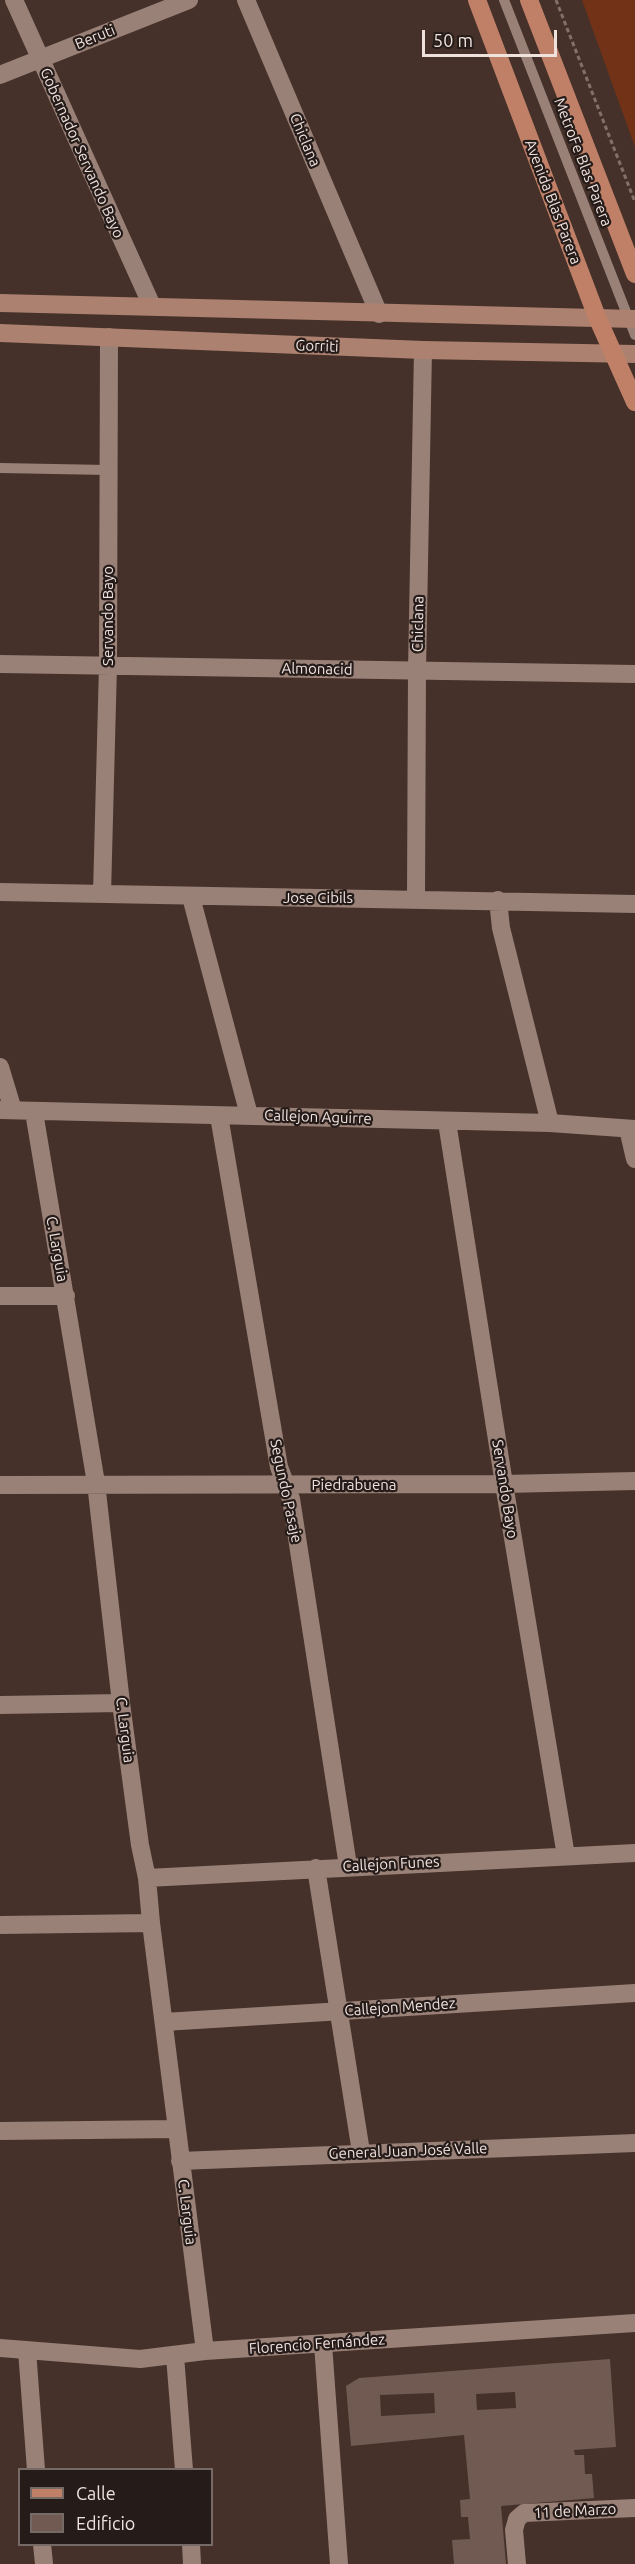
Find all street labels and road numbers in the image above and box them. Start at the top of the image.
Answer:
street label: Beruti [72,21,118,53]
street label: Gobernador Servando Bayo [36,65,128,241]
street label: MetroFe Blas Parera [550,95,616,229]
street label: Chiclana [286,111,324,169]
street label: Avenida Blas Parera [521,137,585,267]
street label: Gorriti [295,336,339,356]
street label: Servando Bayo [99,566,117,666]
street label: Chiclana [409,596,427,652]
street label: Almonacid [281,659,353,679]
street label: Jose Cibils [283,889,353,907]
street label: Callejon Aguirre [264,1106,372,1128]
street label: C. Larguia [42,1215,72,1283]
street label: Segundo Pasaje [266,1437,306,1545]
street label: Servando Bayo [488,1438,522,1540]
street label: Piedrabuena [312,1476,396,1494]
street label: C. Larguia [112,1696,138,1764]
street label: Callejon Funes [342,1852,440,1876]
street label: Callejon Mendez [344,1994,456,2020]
street label: General Juan José Valle [328,2139,488,2163]
street label: C. Larguia [174,2178,200,2246]
street label: Florencio Fernández [248,2330,386,2358]
street label: 11 de Marzo [533,2500,617,2522]

